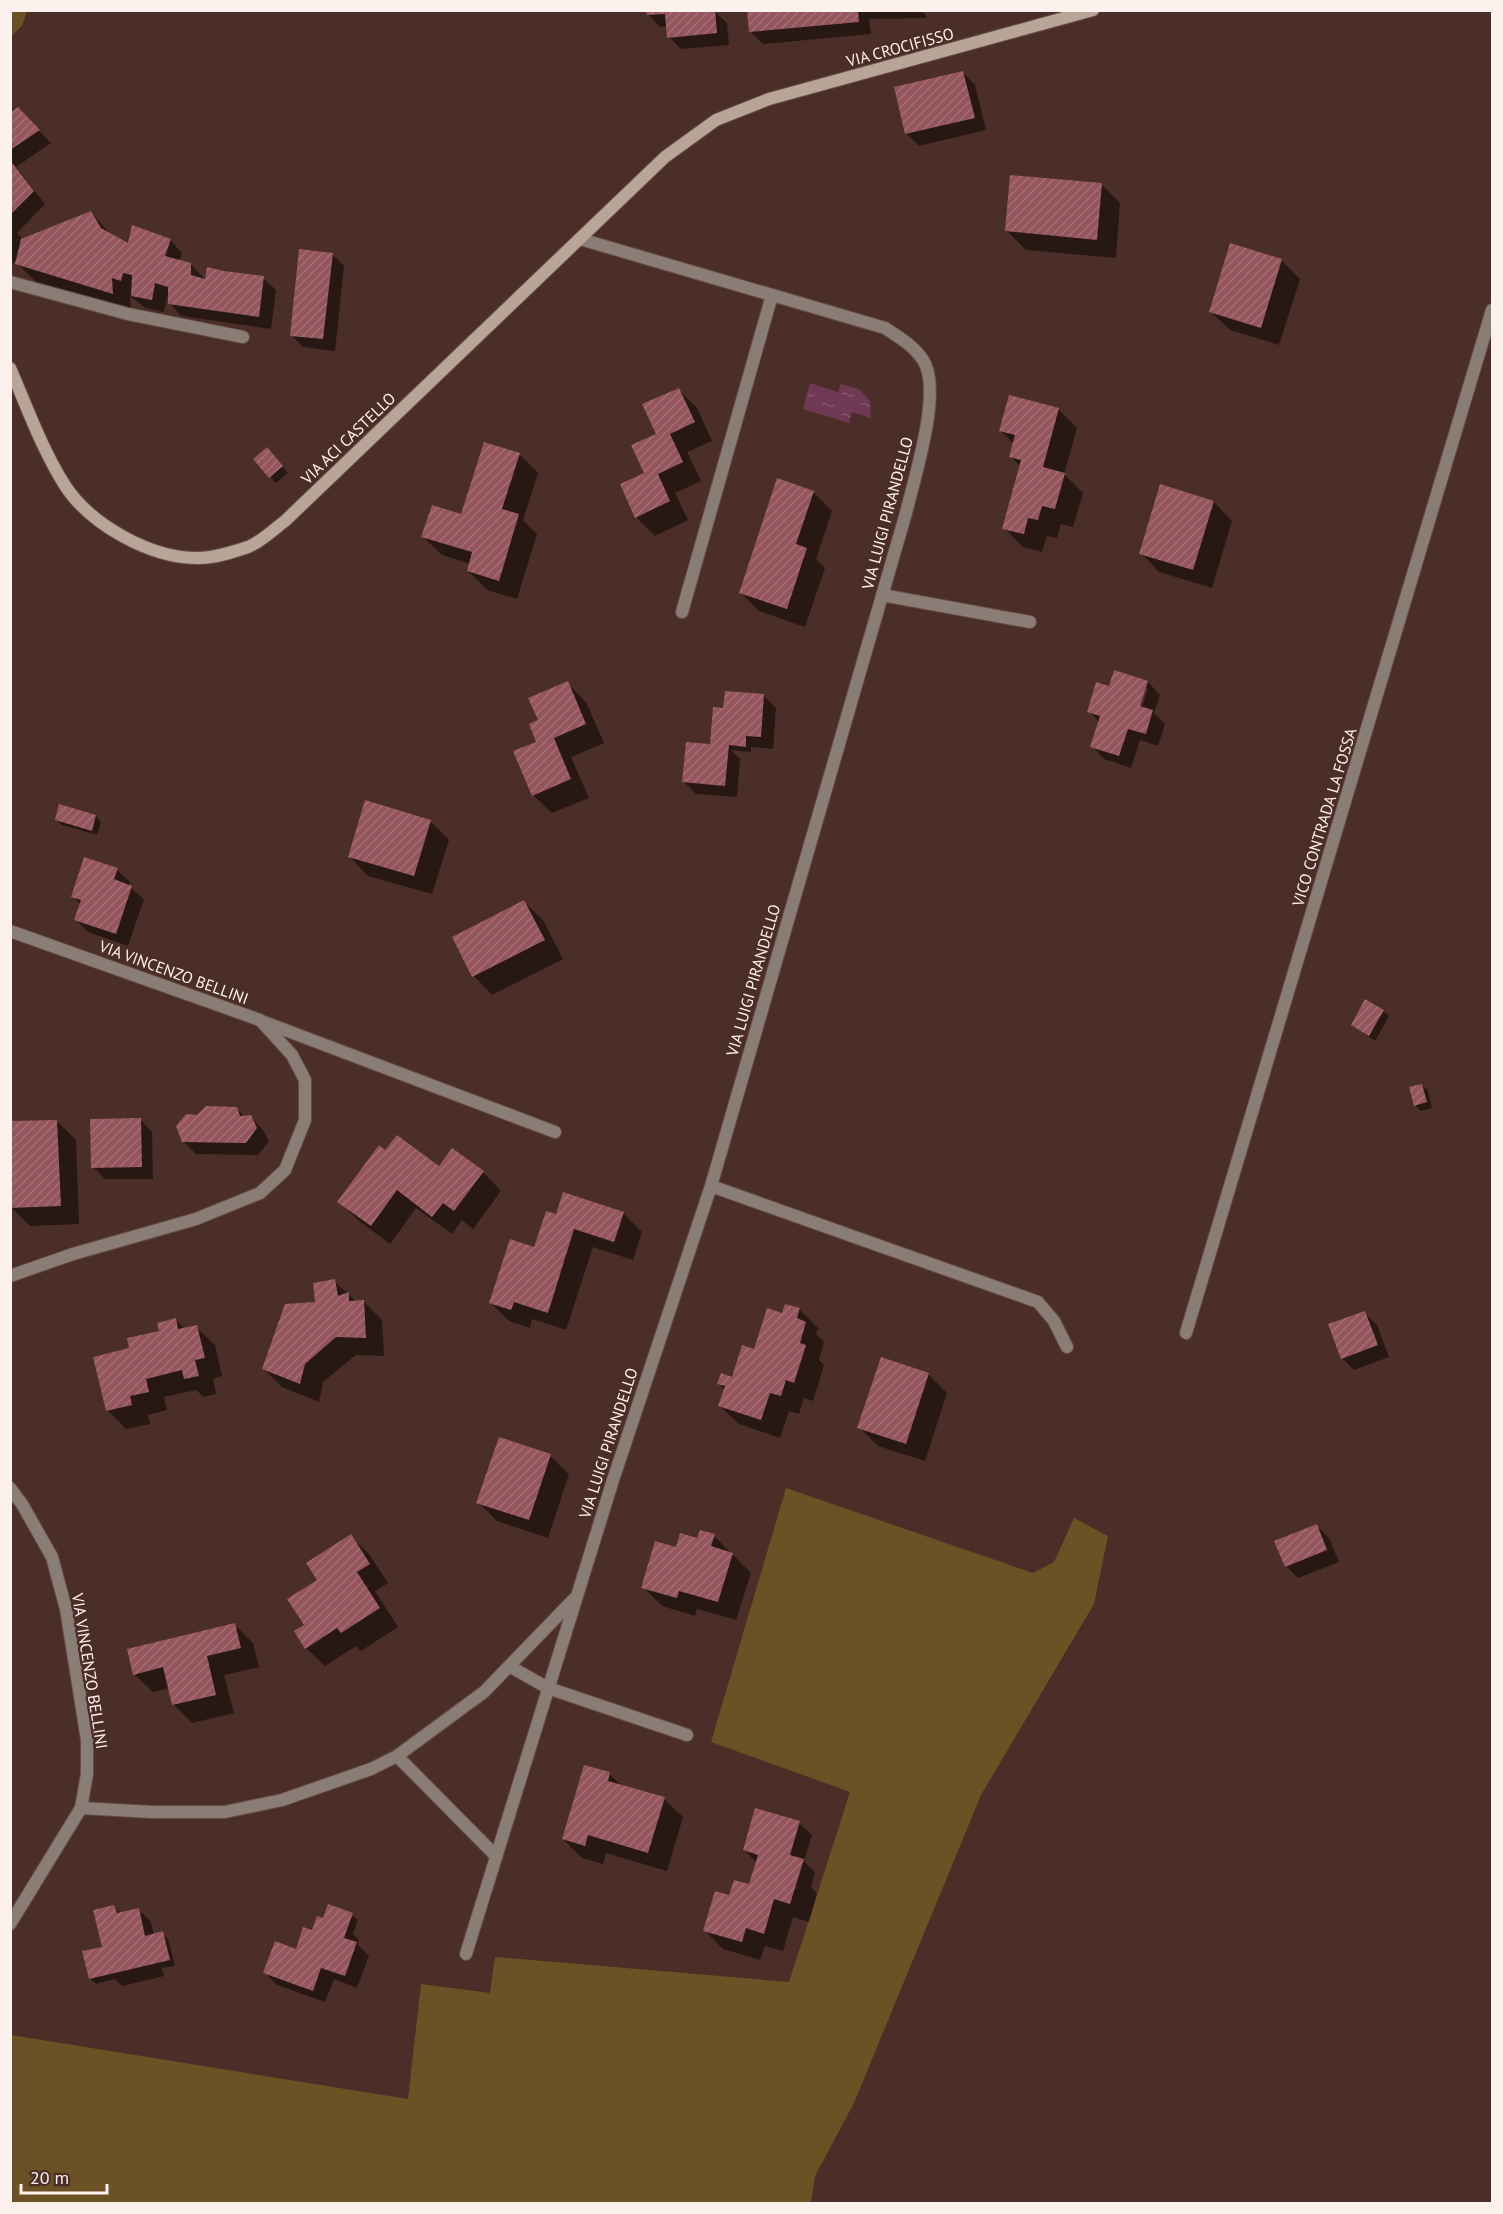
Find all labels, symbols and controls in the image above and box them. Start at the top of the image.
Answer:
street label: VIA CROCIFISSO [843,23,956,71]
street label: VIA ACI CASTELLO [296,388,399,489]
street label: VIA LUIGI PIRANDELLO [857,434,917,592]
street label: VICO CONTRADA LA FOSSA [1287,725,1361,910]
street label: VIA LUIGI PIRANDELLO [721,902,784,1059]
street label: VIA VINCENZO BELLINI [96,935,251,1008]
street label: VIA LUIGI PIRANDELLO [574,1365,642,1522]
street label: VIA VINCENZO BELLINI [68,1591,112,1750]
scale bar [21,2157,106,2195]
text: 20 m [30,2166,69,2189]

